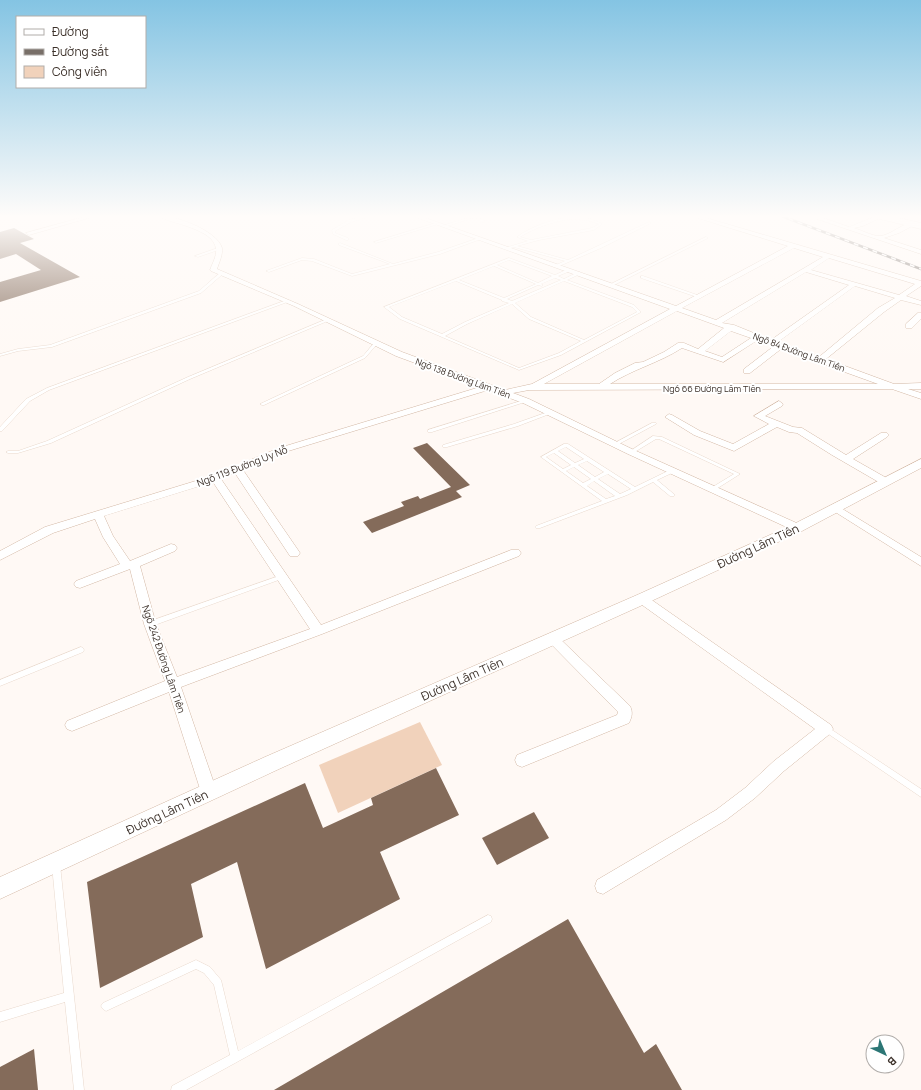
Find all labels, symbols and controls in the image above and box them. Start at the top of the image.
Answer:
legend [16,16,146,88]
text: Đường [52,23,89,40]
text: Đường sắt [52,43,109,60]
text: Công viên [52,63,107,80]
street label: Ngõ 84 Đường Lâm Tiên [751,329,847,375]
street label: Ngõ 138 Đường Lâm Tiên [414,355,512,401]
street label: Ngõ 66 Đường Lâm Tiên [663,382,761,395]
street label: Ngõ 119 Đường Uy Nỗ [195,442,290,490]
street label: Đường Lâm Tiên [714,520,802,572]
street label: Ngõ 242 Đường Lâm Tiên [139,603,189,715]
street label: Đường Lâm Tiên [418,653,506,705]
street label: Đường Lâm Tiên [123,786,211,838]
north arrow [865,1034,905,1074]
text: B [885,1054,900,1069]

